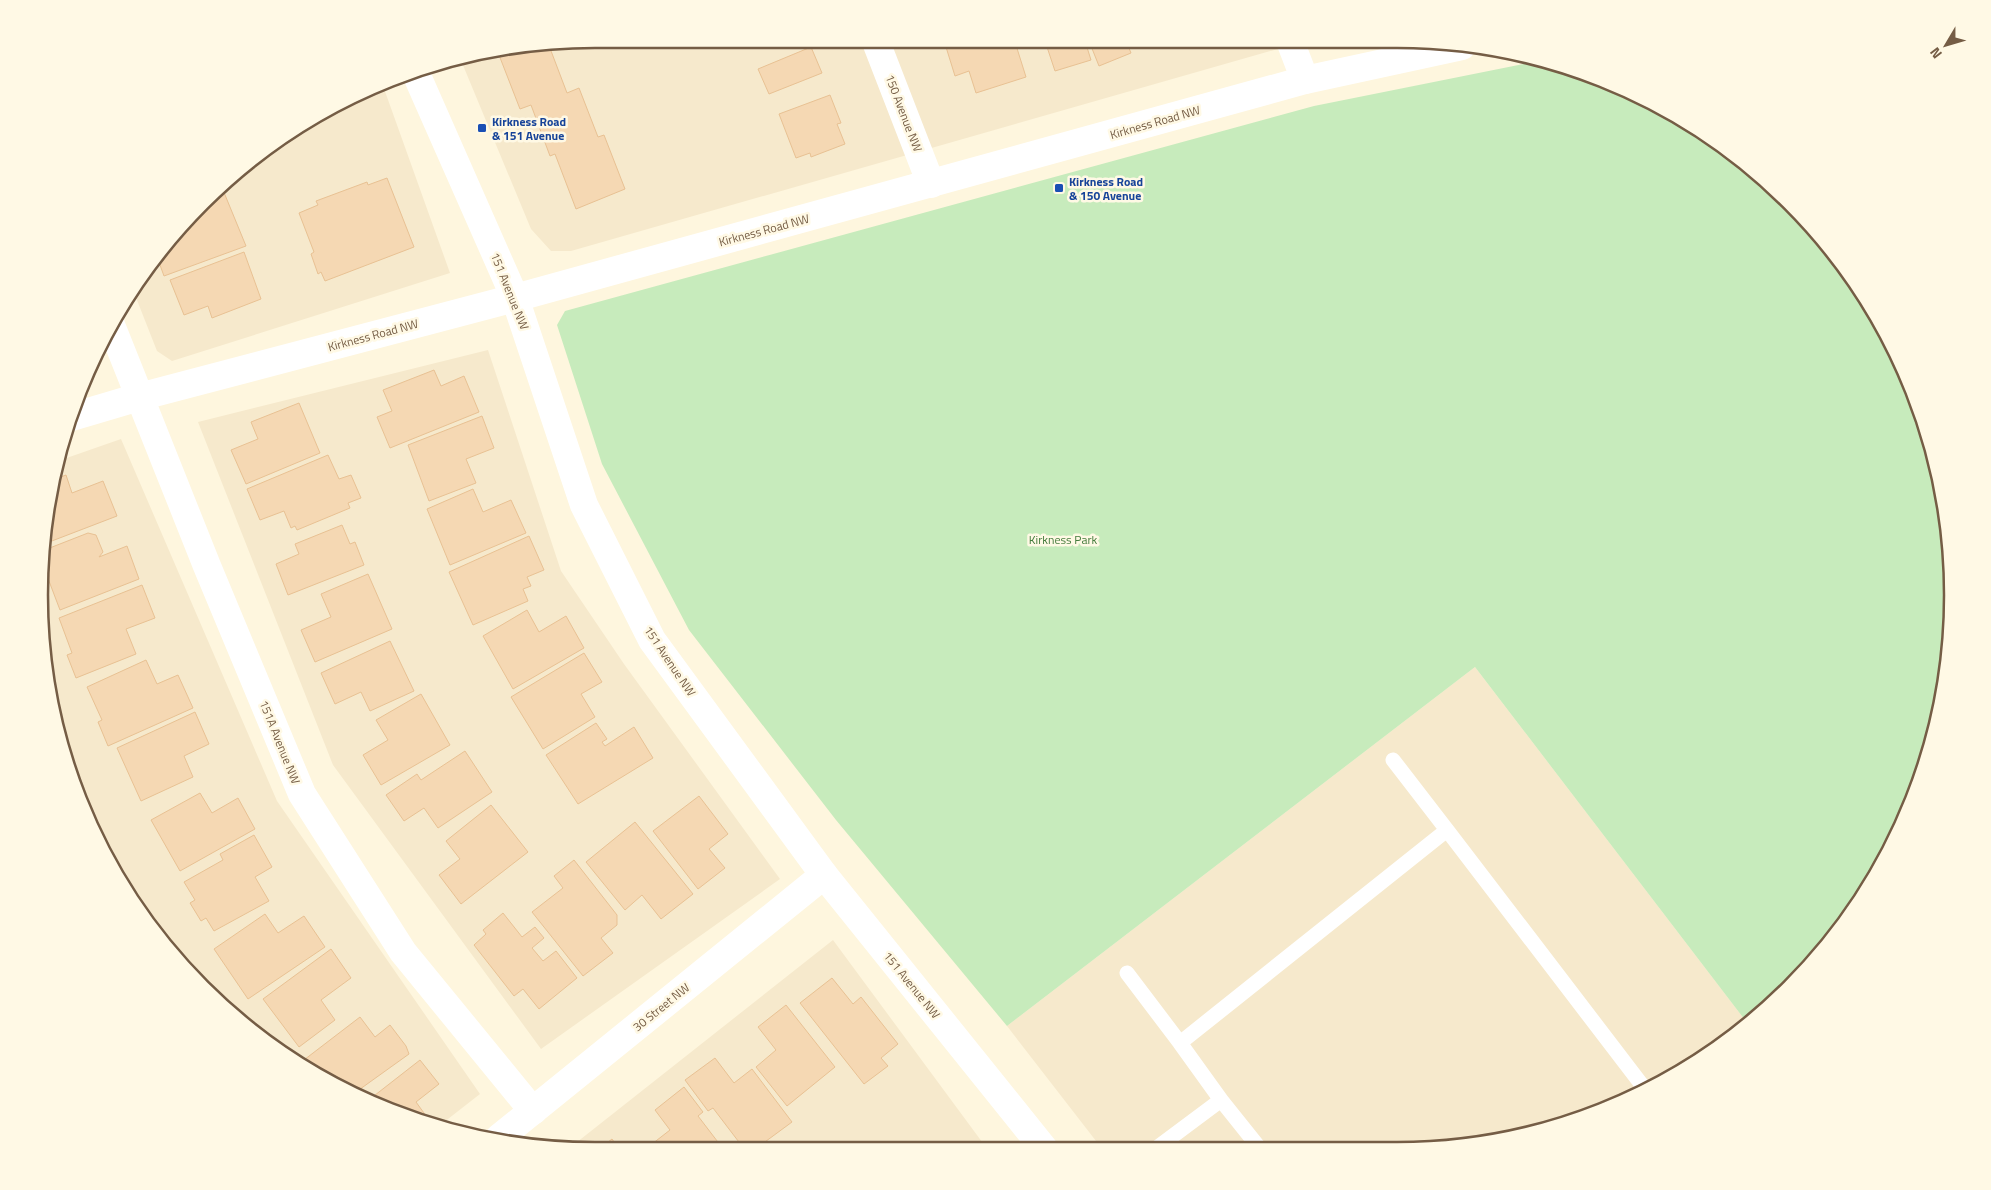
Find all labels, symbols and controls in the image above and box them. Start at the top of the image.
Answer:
north arrow [1921,20,1971,70]
text: N [1924,43,1947,64]
street label: 150 Avenue NW [880,71,928,155]
street label: Kirkness Road NW [1108,100,1203,144]
place label: Kirkness Road & 151 Avenue [492,112,566,145]
marker: Kirkness Road & 151 Avenue [476,122,488,134]
place label: Kirkness Road & 150 Avenue [1069,172,1143,205]
marker: Kirkness Road & 150 Avenue [1053,182,1065,194]
street label: Kirkness Road NW [717,209,812,251]
street label: 151 Avenue NW [486,250,534,333]
street label: Kirkness Road NW [326,314,421,356]
park label: Kirkness Park [1029,530,1098,549]
street label: 151 Avenue NW [639,622,701,700]
street label: 151A Avenue NW [255,697,306,787]
street label: 151 Avenue NW [879,947,945,1023]
street label: 30 Street NW [628,978,694,1036]

